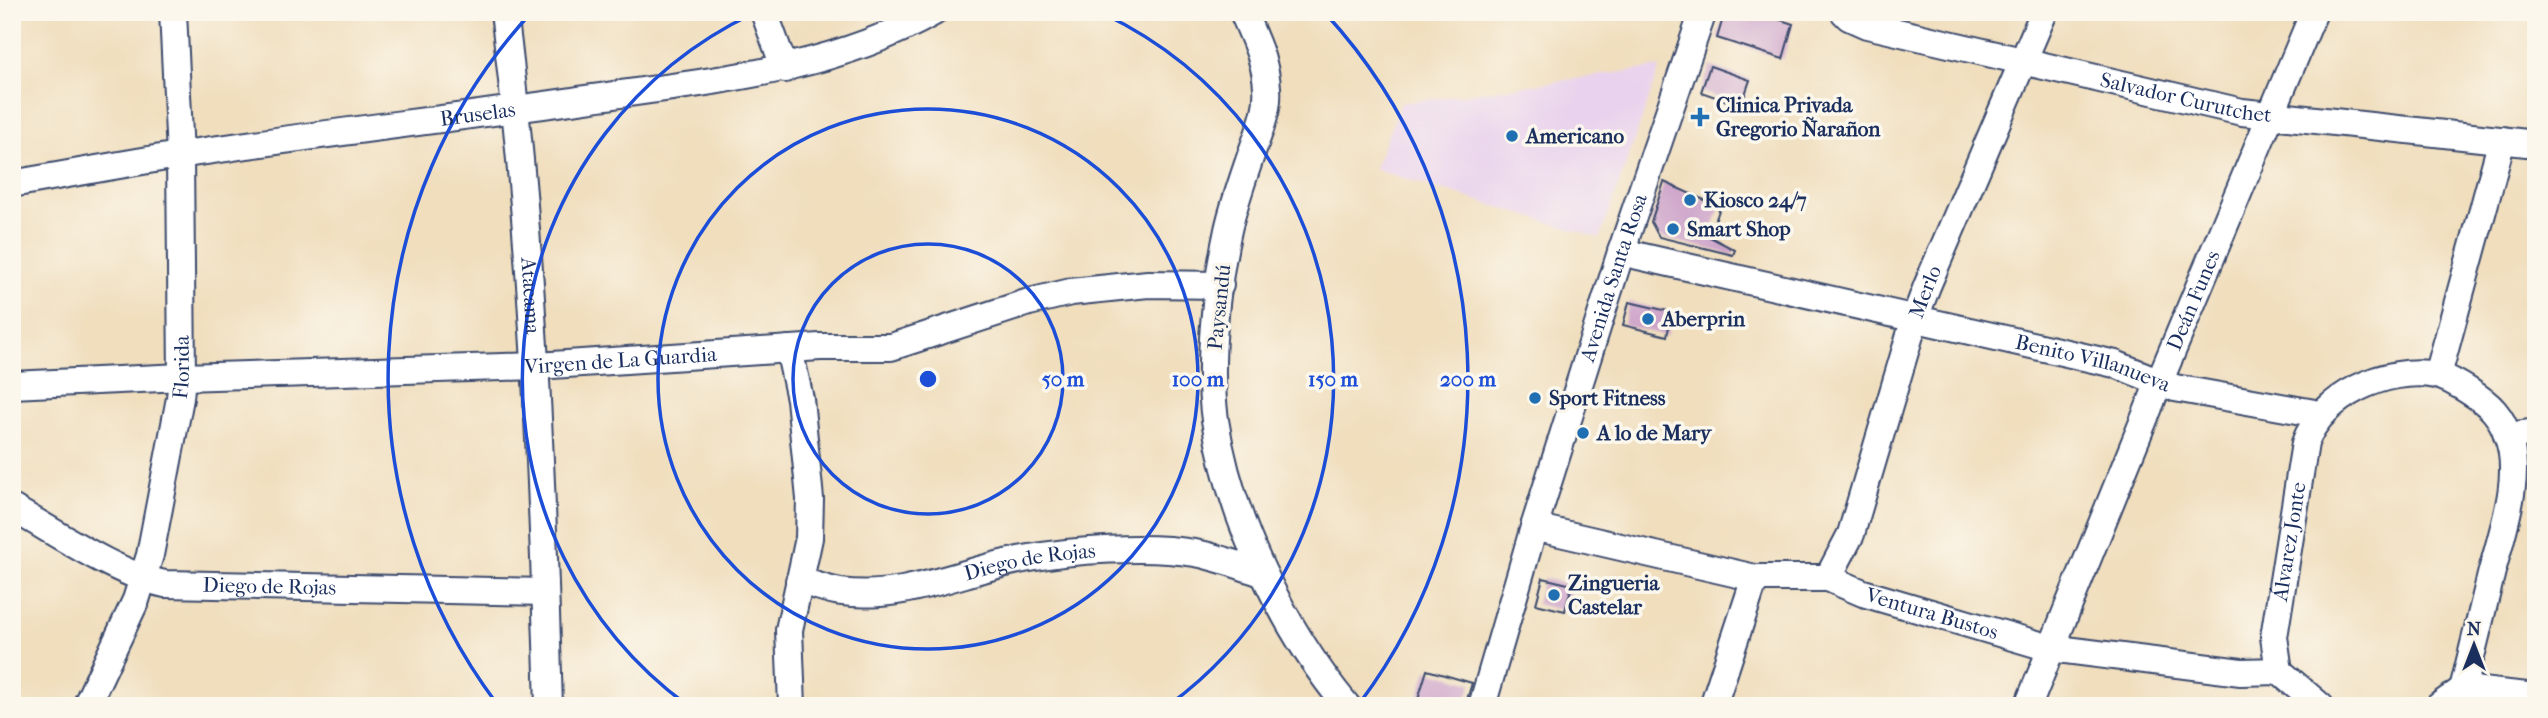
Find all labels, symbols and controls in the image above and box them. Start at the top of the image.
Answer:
street label: Salvador Curutchet [2098,68,2273,127]
place label: Clinica Privada Gregorio Ñarañon [1716,93,1881,141]
street label: Bruselas [438,97,517,131]
marker: Clinica Privada Gregorio Ñarañon [1690,107,1710,127]
place label: Americano [1524,124,1624,148]
marker: Americano [1504,128,1520,144]
place label: Kiosco 24/7 [1704,188,1807,213]
street label: Avenida Santa Rosa [1575,190,1652,366]
marker: Kiosco 24/7 [1682,192,1698,208]
place label: Smart Shop [1687,217,1791,241]
marker: Smart Shop [1665,221,1681,237]
street label: Deán Funes [2162,247,2225,354]
street label: Atacama [516,256,545,335]
street label: Merlo [1904,262,1946,321]
street label: Paysandú [1203,263,1235,351]
place label: Aberprin [1660,307,1746,331]
marker: Aberprin [1640,311,1656,327]
street label: Benito Villanueva [2013,330,2174,397]
street label: Florida [168,335,194,400]
street label: Virgen de La Guardia [523,342,718,378]
centre of rings [916,367,940,391]
text: 50 m [1042,367,1085,391]
text: 100 m [1172,367,1225,391]
text: 150 m [1308,367,1359,391]
text: 200 m [1440,367,1497,391]
place label: Sport Fitness [1549,386,1666,410]
marker: Sport Fitness [1527,390,1543,406]
place label: A lo de Mary [1595,421,1713,445]
marker: A lo de Mary [1575,425,1591,441]
street label: Álvarez Jonte [2268,480,2311,604]
street label: Diego de Rojas [961,538,1097,586]
place label: Zingueria Castelar [1568,571,1660,619]
street label: Diego de Rojas [202,573,337,600]
street label: Ventura Bustos [1862,582,2001,644]
marker: Zingueria Castelar [1546,587,1562,603]
north arrow [2440,610,2510,680]
text: N [2467,618,2482,640]

